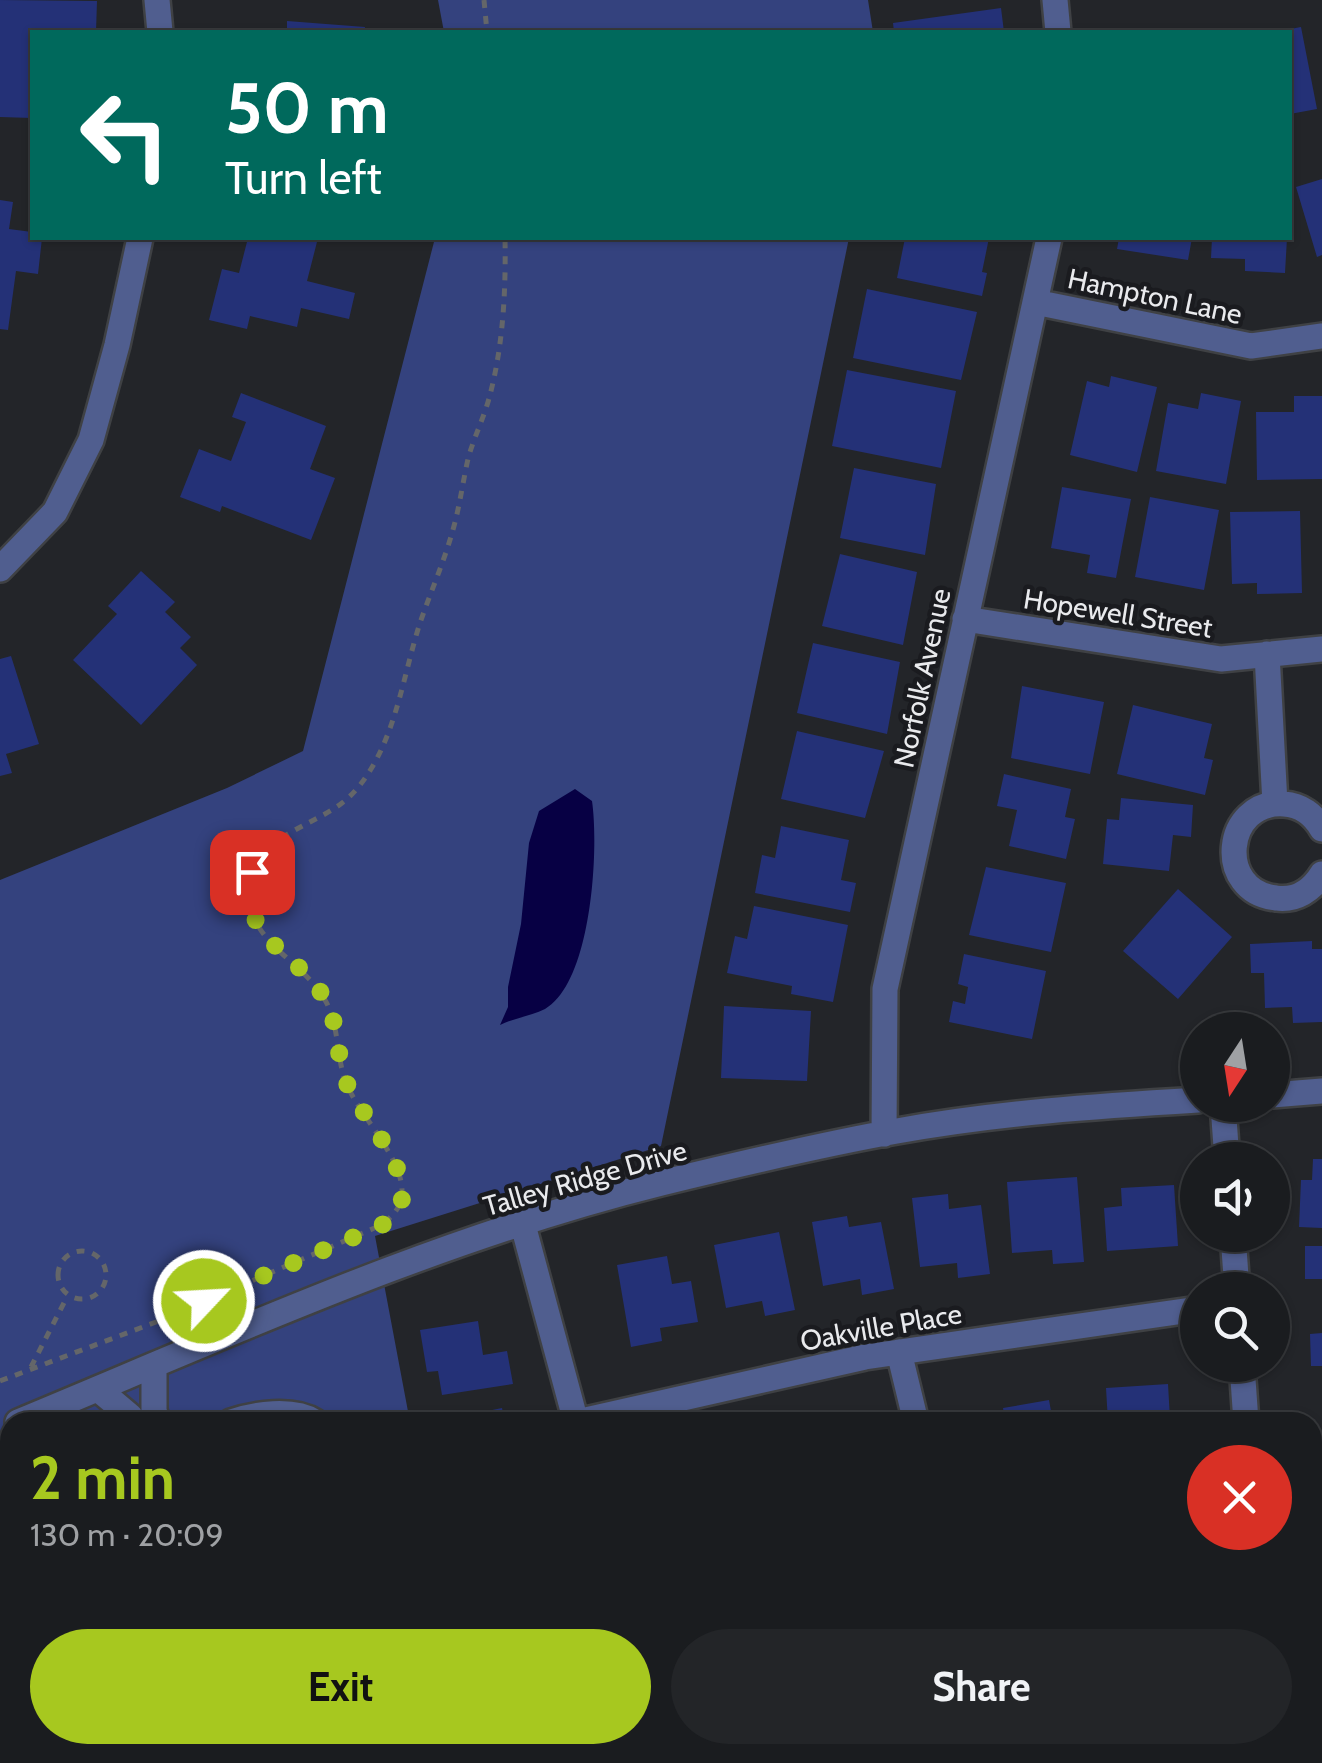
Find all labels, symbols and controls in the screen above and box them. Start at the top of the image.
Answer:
text: 50 m [225,65,389,151]
icon: left [60,70,190,200]
text: Turn left [225,151,382,205]
street label: Hampton Lane [1065,261,1245,331]
street label: Hopewell Street [1021,581,1215,645]
street label: Norfolk Avenue [886,585,958,771]
pin [210,830,295,915]
icon: arrive [225,845,280,900]
north arrow [1180,1012,1290,1122]
map controls [1180,1012,1290,1382]
street label: Talley Ridge Drive [479,1133,691,1223]
button: sound [1180,1142,1290,1252]
position arrow [152,1249,256,1353]
button: search [1180,1272,1290,1382]
street label: Oakville Place [798,1296,964,1358]
text: 2 min [30,1441,175,1514]
button: close [1187,1445,1292,1550]
text: 130 m · 20:09 [30,1515,224,1554]
button: Exit [30,1629,651,1744]
button: Share [671,1629,1292,1744]

